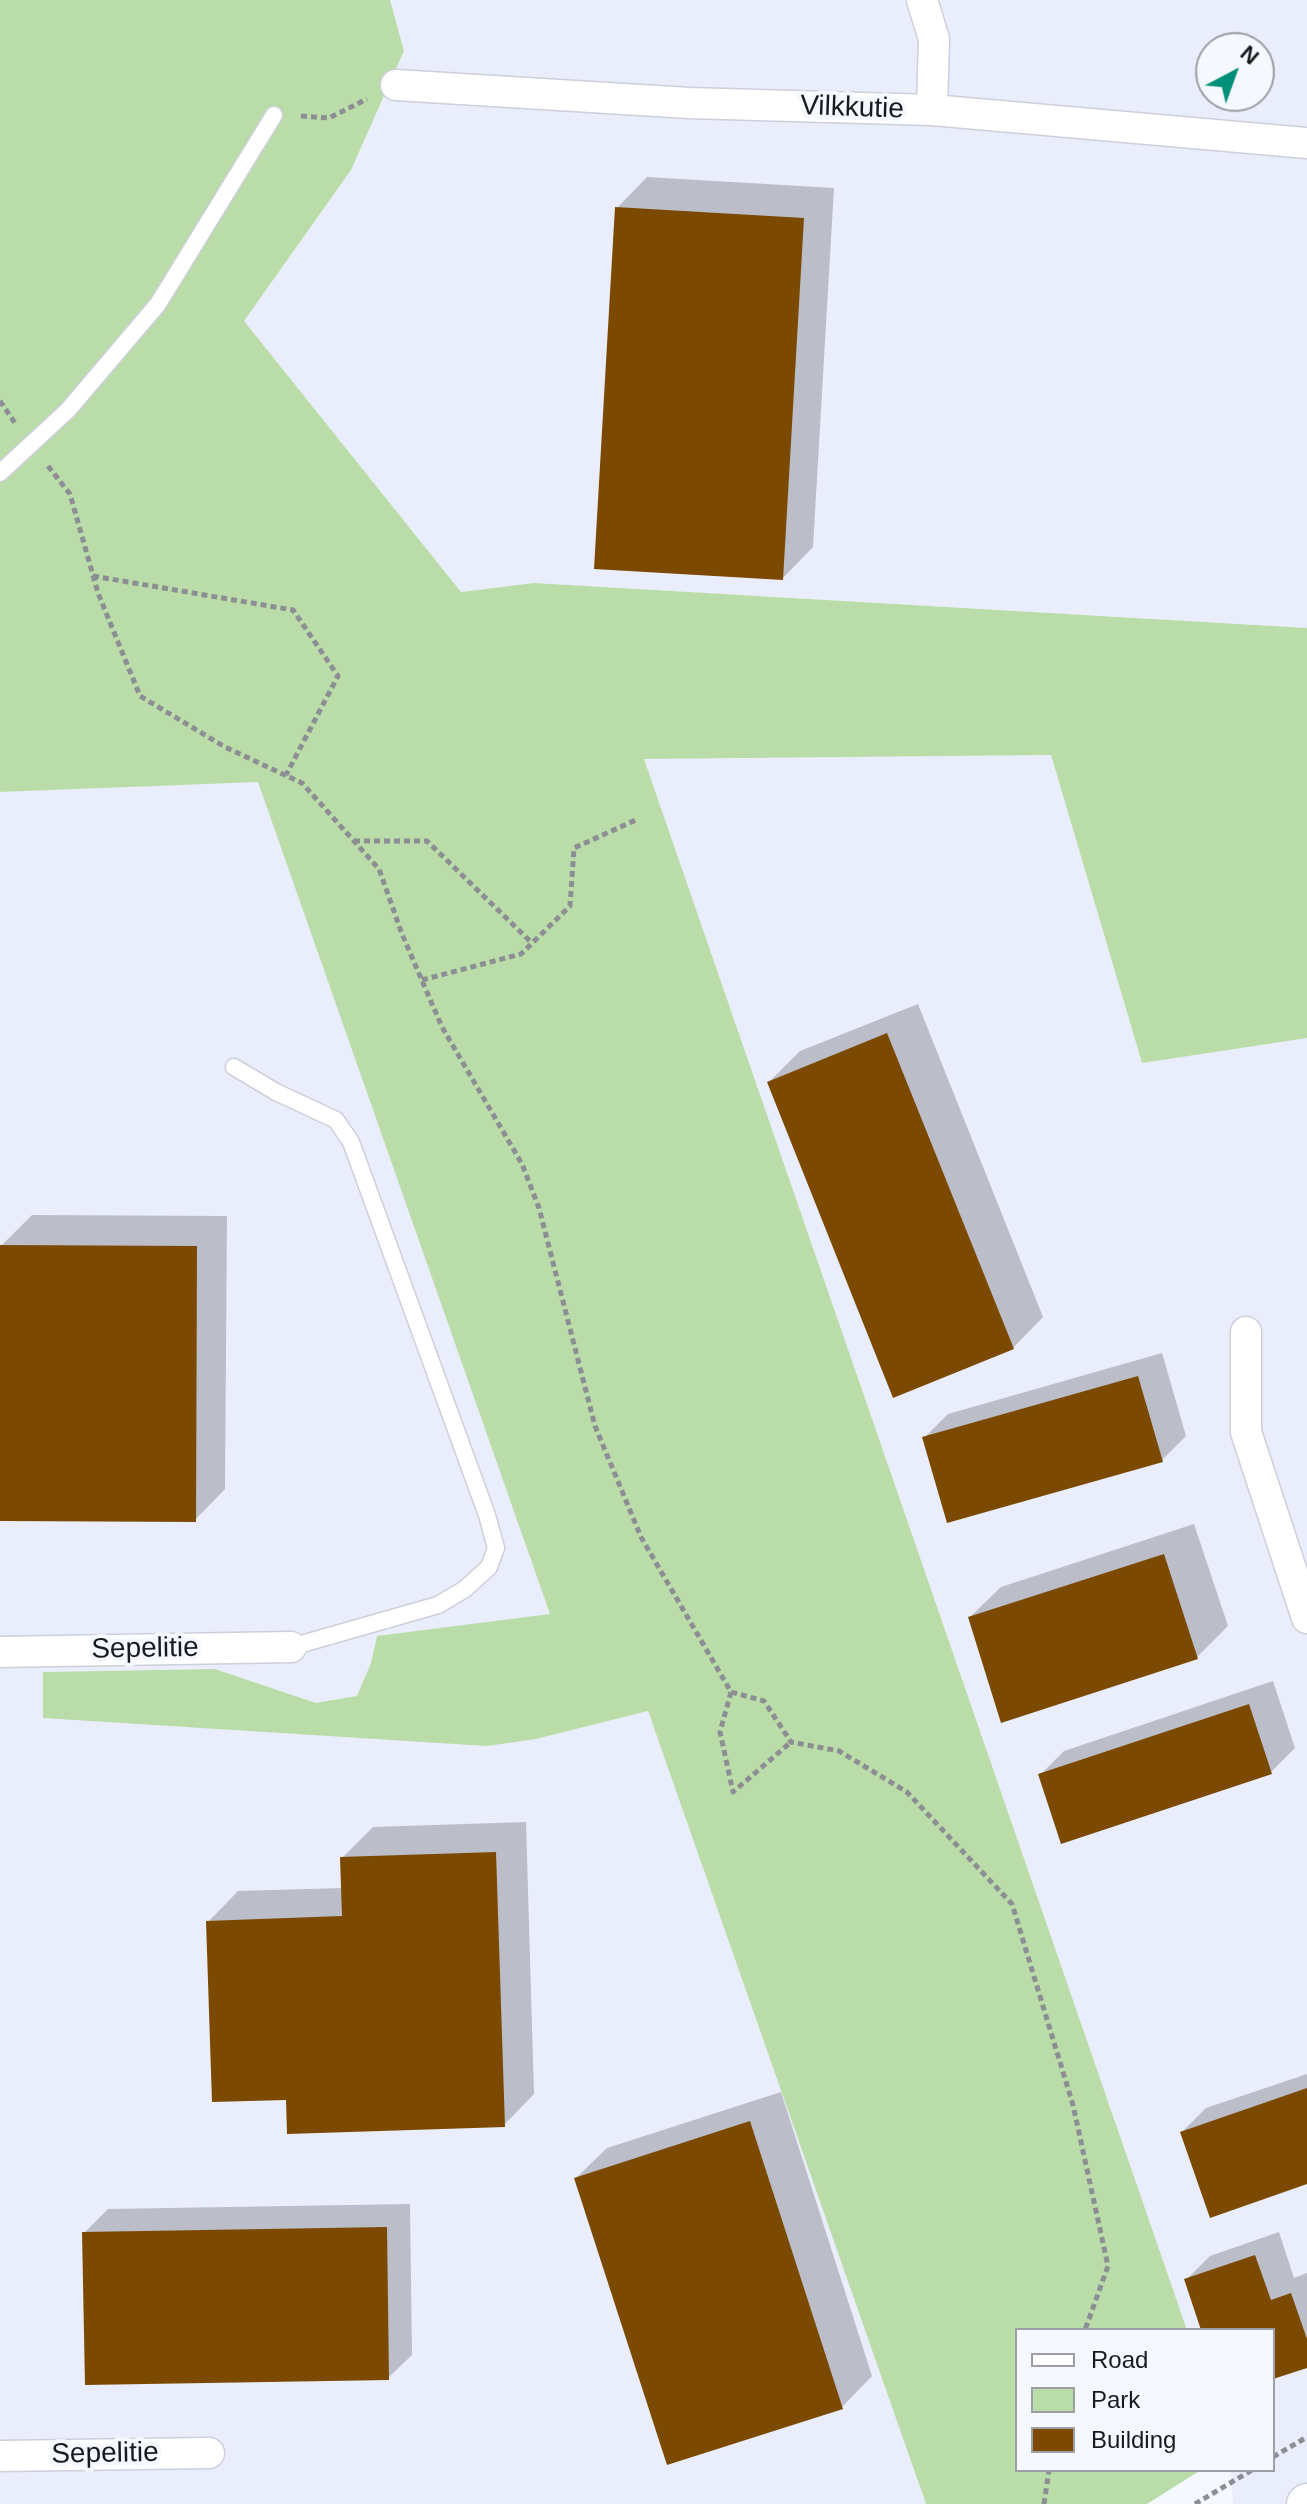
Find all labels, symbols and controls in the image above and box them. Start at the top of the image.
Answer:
north arrow [1195,32,1275,112]
text: N [1236,40,1264,70]
street label: Vilkkutie [800,89,904,127]
street label: Sepelitie [91,1631,199,1667]
legend [1015,2328,1275,2472]
text: Road [1091,2346,1148,2373]
text: Park [1091,2386,1140,2413]
text: Building [1091,2426,1176,2453]
street label: Sepelitie [51,2436,159,2472]

